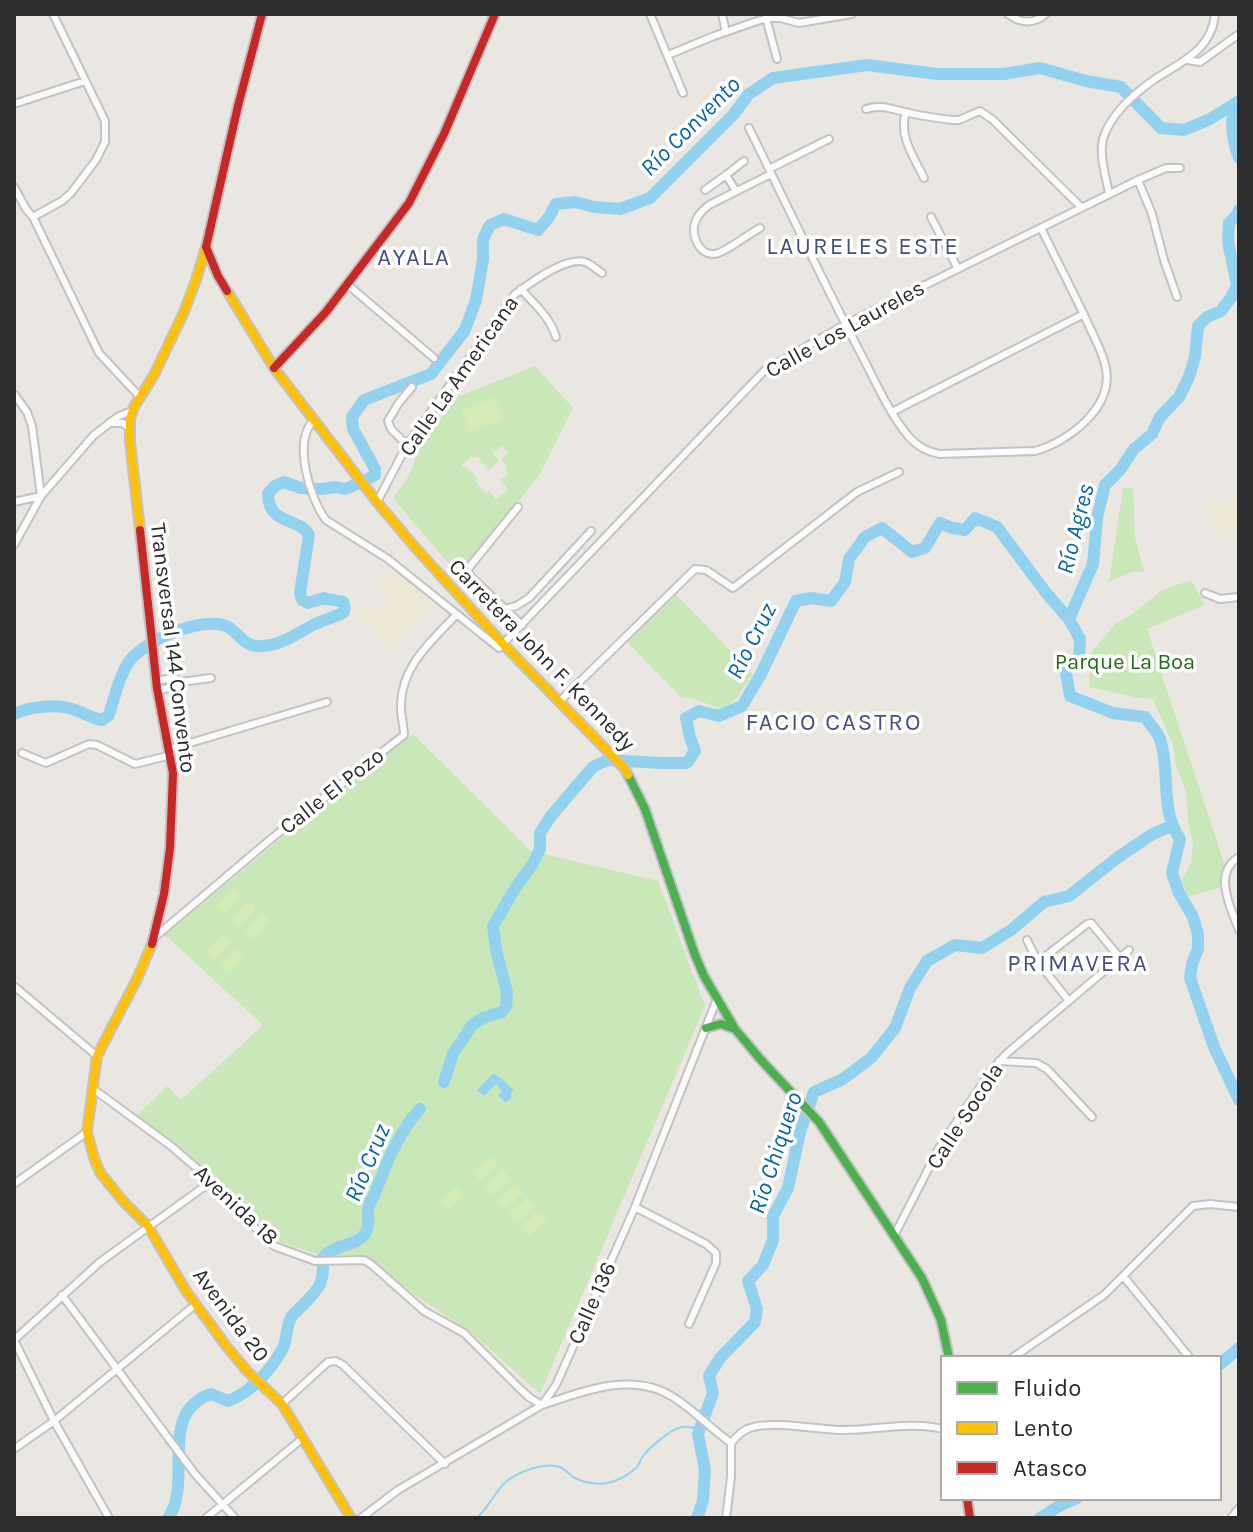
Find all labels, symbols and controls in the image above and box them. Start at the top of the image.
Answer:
water label: Río Convento [634,70,746,182]
district label: LAURELES ESTE [766,232,960,260]
district label: AYALA [377,243,451,271]
street label: Calle Los Laureles [761,275,929,383]
street label: Calle La Americana [394,291,524,461]
water label: Río Agres [1050,481,1100,577]
street label: Transversal 144 Convento [145,522,201,774]
street label: Carretera John F. Kennedy [443,554,641,756]
water label: Río Cruz [720,598,782,684]
park label: Parque La Boa [1055,649,1195,675]
district label: FACIO CASTRO [746,708,922,736]
street label: Calle El Pozo [275,742,389,840]
district label: PRIMAVERA [1007,949,1149,977]
street label: Calle Socola [921,1058,1009,1174]
water label: Río Chiquero [742,1088,808,1217]
water label: Río Cruz [338,1119,396,1206]
street label: Avenida 18 [189,1160,283,1250]
street label: Calle 136 [562,1258,622,1348]
street label: Avenida 20 [187,1263,275,1367]
legend [941,1356,1221,1500]
text: Fluido [1013,1374,1081,1402]
text: Lento [1013,1414,1073,1442]
text: Atasco [1013,1454,1087,1482]

